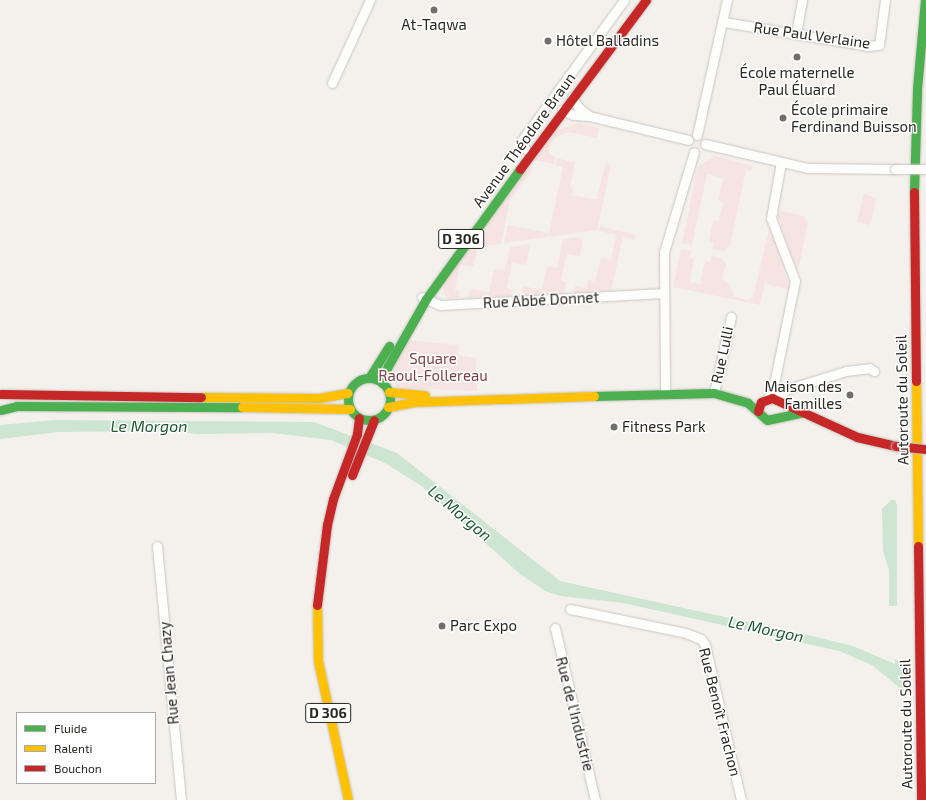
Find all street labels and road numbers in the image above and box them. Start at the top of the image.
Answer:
street label: Rue Paul Verlaine [752,18,872,52]
street label: Avenue Théodore Braun [469,69,579,211]
road number: D 306 [438,227,484,251]
street label: Rue Abbé Donnet [482,288,600,312]
street label: Rue Lulli [707,325,737,385]
street label: Autoroute du Soleil [892,335,912,465]
street label: Rue Jean Chazy [156,621,182,725]
street label: Rue Benoît Frachon [695,646,745,778]
street label: Rue de l'Industrie [552,655,598,773]
street label: Autoroute du Soleil [896,659,916,789]
road number: D 306 [305,701,351,725]

